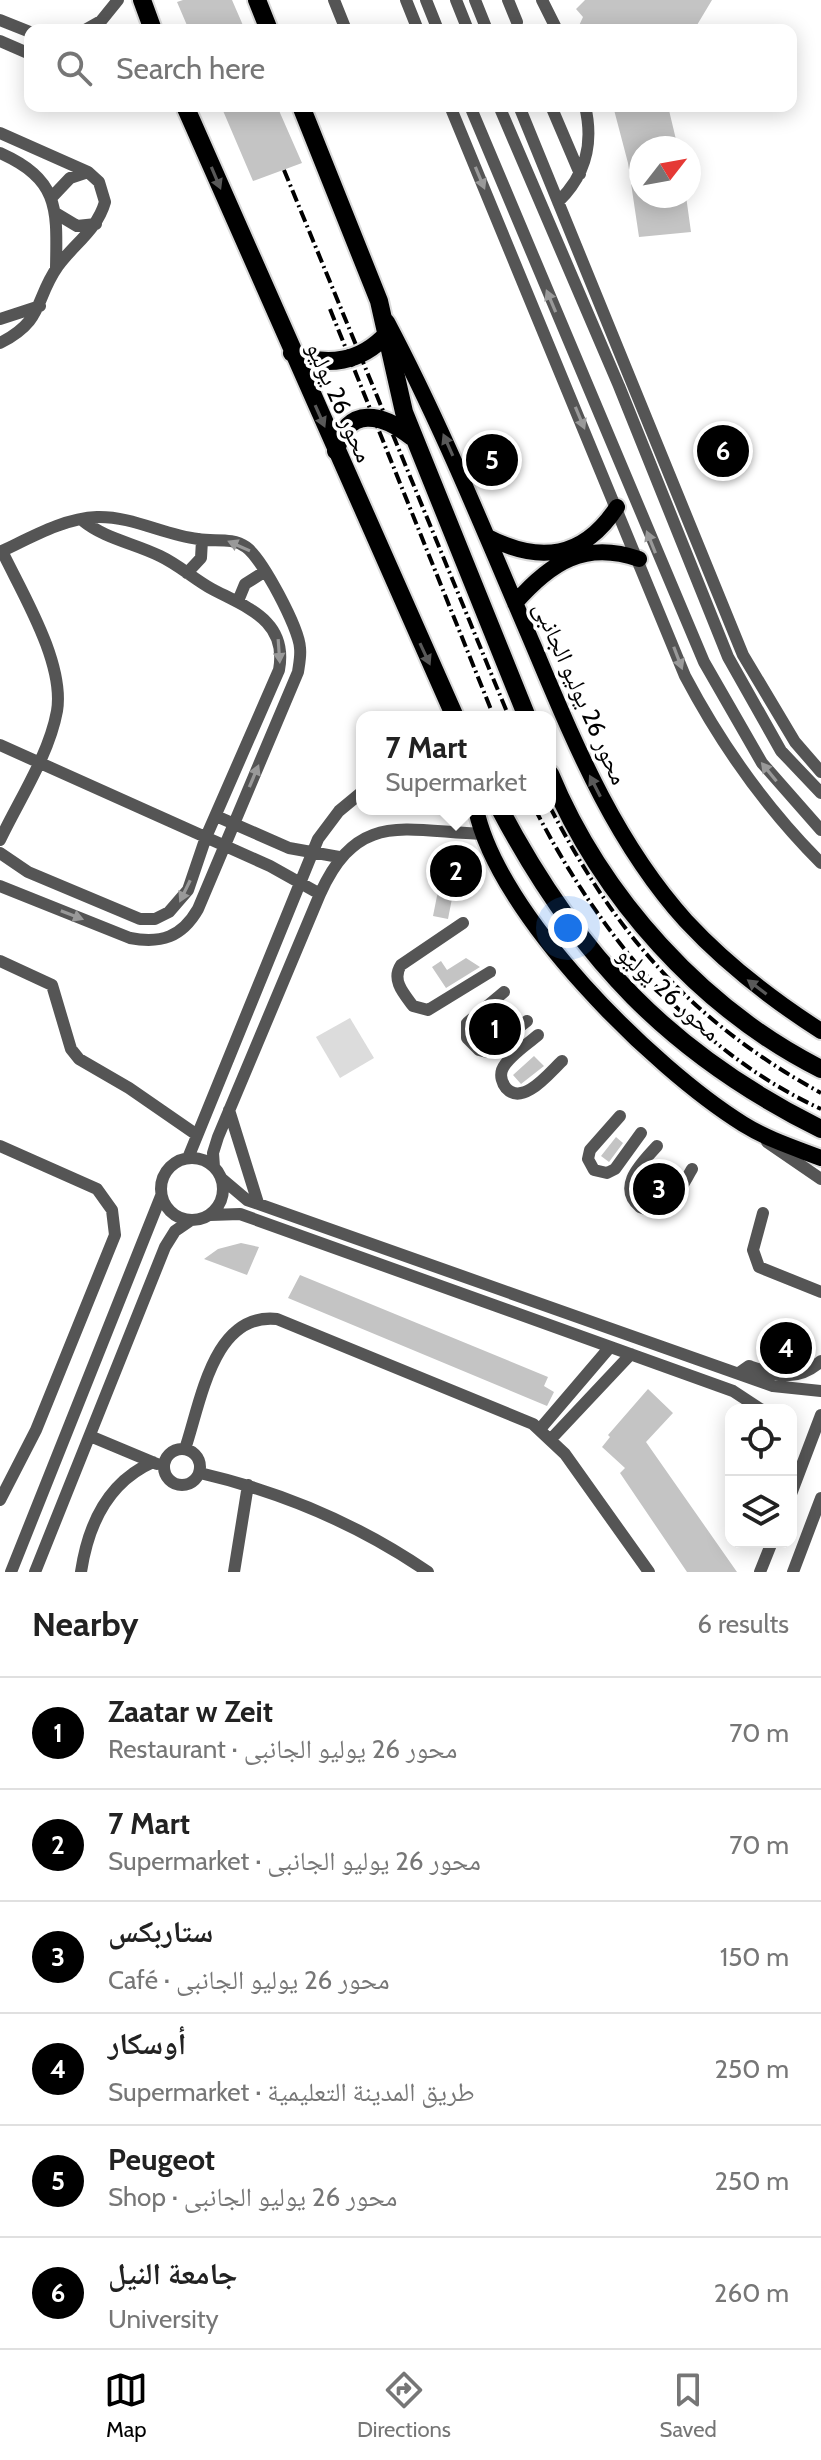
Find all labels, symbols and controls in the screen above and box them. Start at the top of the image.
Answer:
search box [24,24,797,112]
icon: search [52,46,96,90]
text: Search here [116,50,265,87]
north arrow [629,136,701,208]
one-way arrow [209,166,222,190]
one-way arrow [474,166,487,190]
one-way arrow [545,290,558,313]
street label: محور 26 يوليو [301,337,379,467]
one-way arrow [313,404,327,428]
one-way arrow [574,406,587,430]
pin: 6 [697,421,749,481]
pin: 5 [466,430,518,490]
one-way arrow [441,433,455,456]
one-way arrow [644,530,657,554]
one-way arrow [227,540,250,553]
street label: محور 26 يوليو الجانبى [528,597,634,789]
one-way arrow [273,639,286,664]
one-way arrow [418,642,432,665]
one-way arrow [672,647,685,671]
popup [356,711,556,815]
text: 7 Mart [385,729,467,766]
one-way arrow [761,762,778,782]
one-way arrow [248,764,261,788]
text: Supermarket [385,766,527,798]
one-way arrow [588,775,601,798]
pin: 2 [430,841,482,901]
one-way arrow [179,880,192,903]
your location [548,908,588,948]
one-way arrow [60,909,84,922]
street label: محور 26 يوليو [611,939,727,1047]
one-way arrow [747,979,767,995]
pin: 1 [469,999,521,1059]
pin: 3 [633,1159,685,1219]
pin: 4 [760,1318,812,1378]
map controls [725,1404,797,1548]
button: locate [725,1404,797,1476]
button: layers [725,1476,797,1548]
text: Nearby [32,1603,139,1645]
text: 6 results [697,1608,789,1640]
text: Zaatar w Zeit [108,1693,273,1730]
text: 1 [53,1717,63,1749]
text: 70 m [729,1717,789,1749]
text: Restaurant · محور 26 يوليو الجانبى [108,1733,457,1765]
text: 7 Mart [108,1805,190,1842]
text: 2 [51,1829,65,1861]
text: 70 m [729,1829,789,1861]
text: Supermarket · محور 26 يوليو الجانبى [108,1845,481,1877]
text: ستاربكس [108,1913,213,1950]
text: 3 [51,1941,65,1973]
text: 150 m [720,1941,789,1973]
text: Café · محور 26 يوليو الجانبى [108,1964,390,1996]
text: أوسكار [108,2025,186,2062]
text: 4 [50,2053,66,2085]
text: 250 m [715,2053,789,2085]
text: Supermarket · طريق المدينة التعليمية [108,2076,475,2108]
text: Peugeot [108,2141,215,2178]
text: 5 [51,2165,65,2197]
text: 250 m [715,2165,789,2197]
text: Shop · محور 26 يوليو الجانبى [108,2181,397,2213]
text: جامعة النيل [108,2255,238,2292]
text: 6 [51,2277,65,2309]
text: 260 m [714,2277,789,2309]
text: University [108,2303,219,2335]
tab: Map [104,2368,148,2443]
tab: Directions [357,2368,451,2443]
tab: Saved [660,2368,717,2443]

